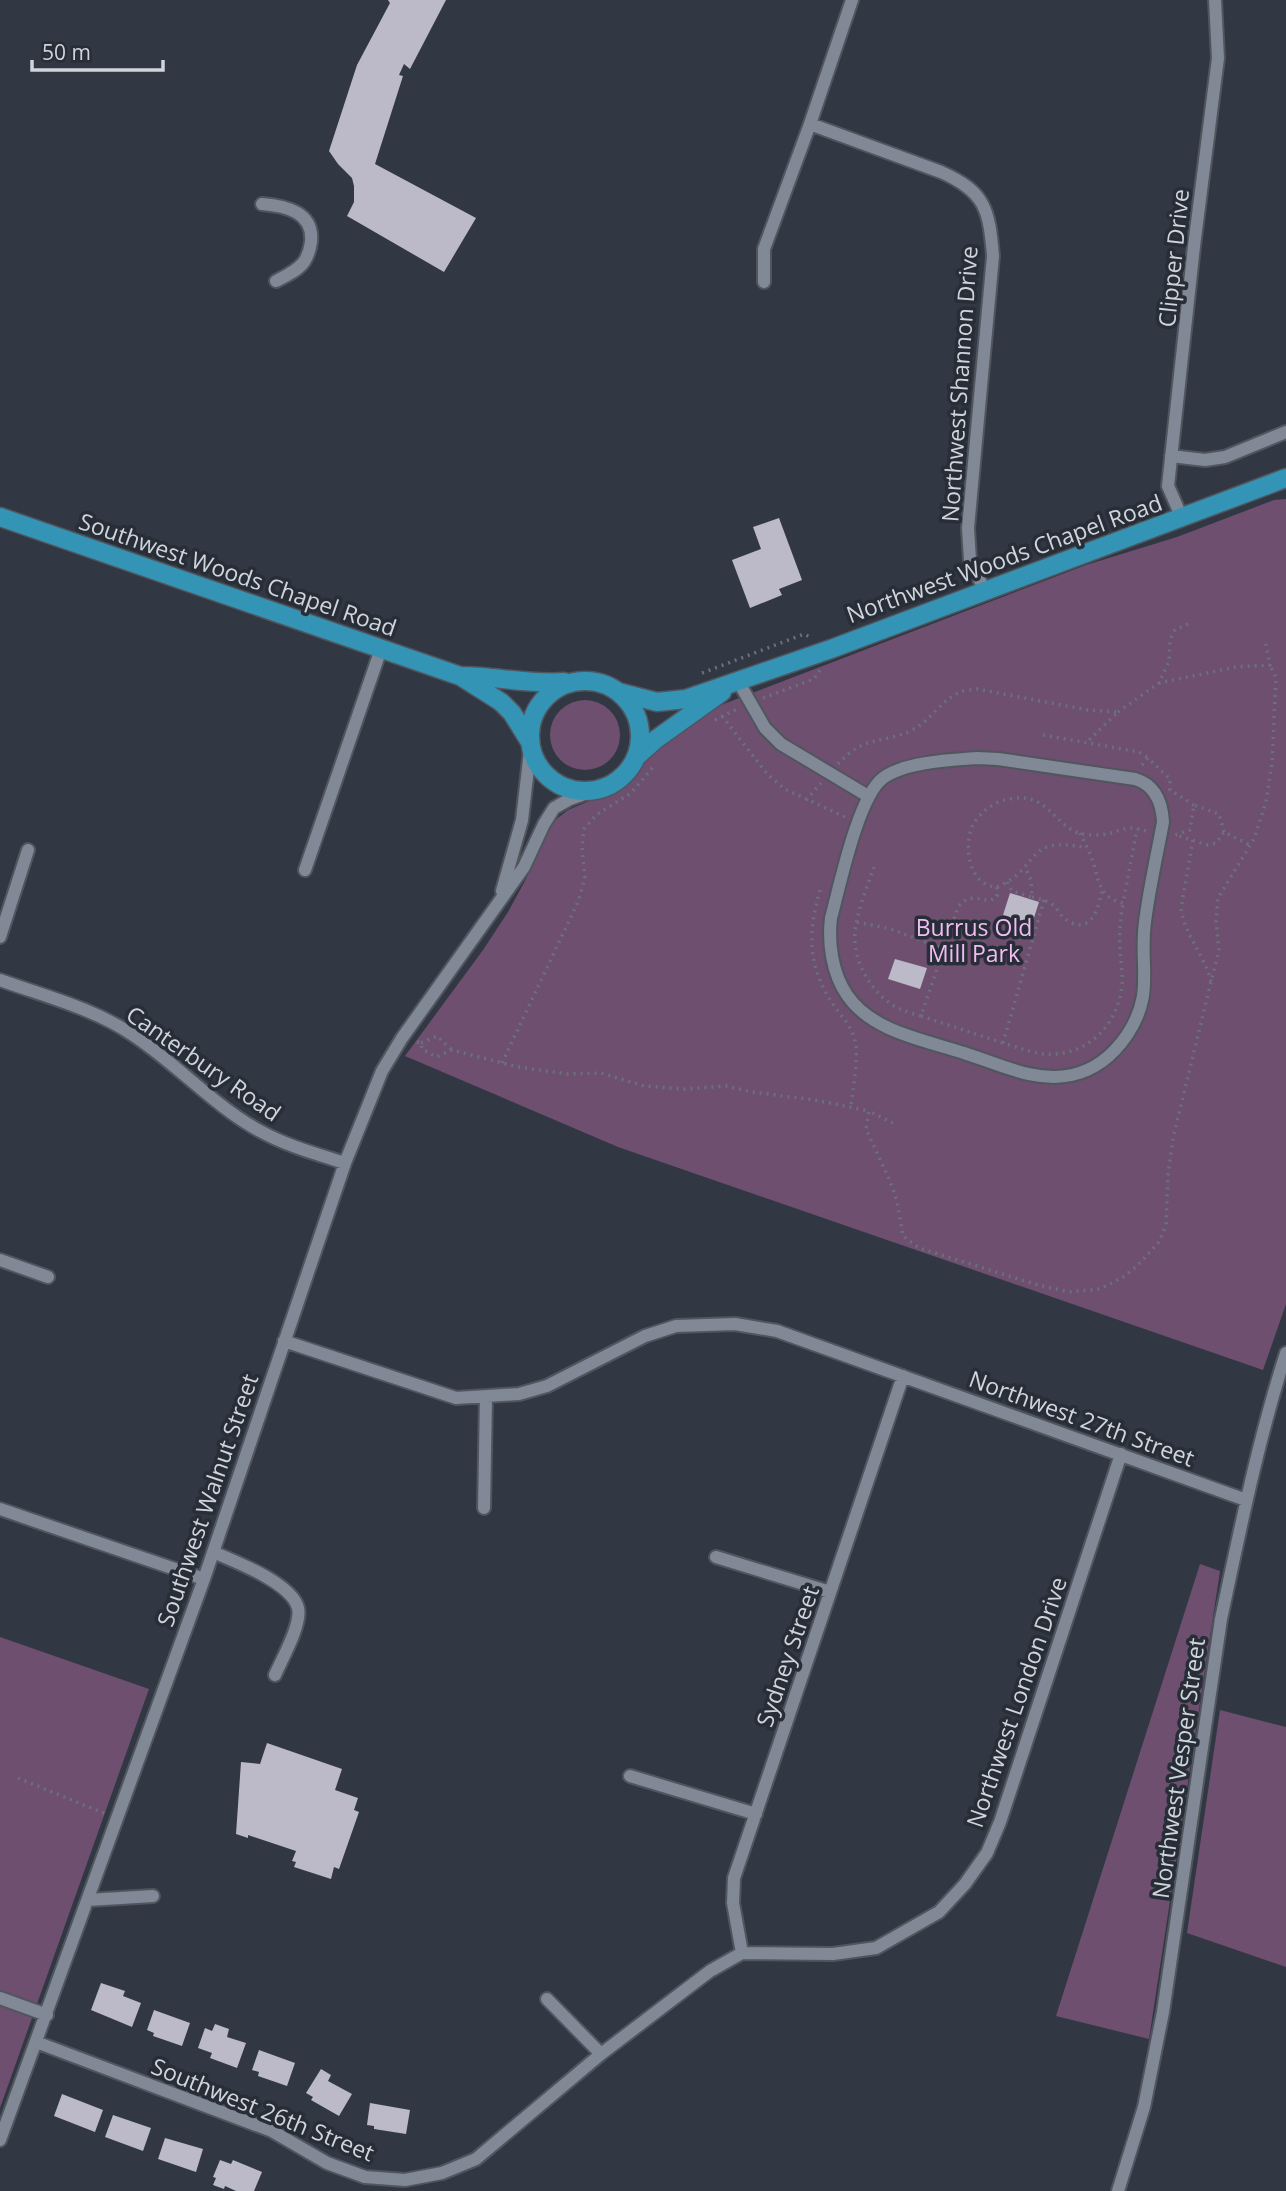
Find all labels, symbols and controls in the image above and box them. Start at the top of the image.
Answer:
scale bar [32,28,163,72]
text: 50 m [42,38,91,66]
street label: Clipper Drive [1150,187,1196,329]
street label: Northwest Shannon Drive [933,245,985,523]
street label: Northwest Woods Chapel Road [842,486,1166,630]
street label: Southwest Woods Chapel Road [75,505,401,643]
park label: Burrus Old Mill Park [916,911,1032,969]
street label: Canterbury Road [120,998,288,1128]
street label: Northwest 27th Street [965,1362,1199,1474]
street label: Southwest Walnut Street [149,1369,265,1631]
street label: Northwest London Drive [958,1572,1074,1832]
street label: Sydney Street [748,1581,826,1731]
street label: Northwest Vesper Street [1144,1636,1212,1900]
street label: Southwest 26th Street [147,2050,379,2168]

